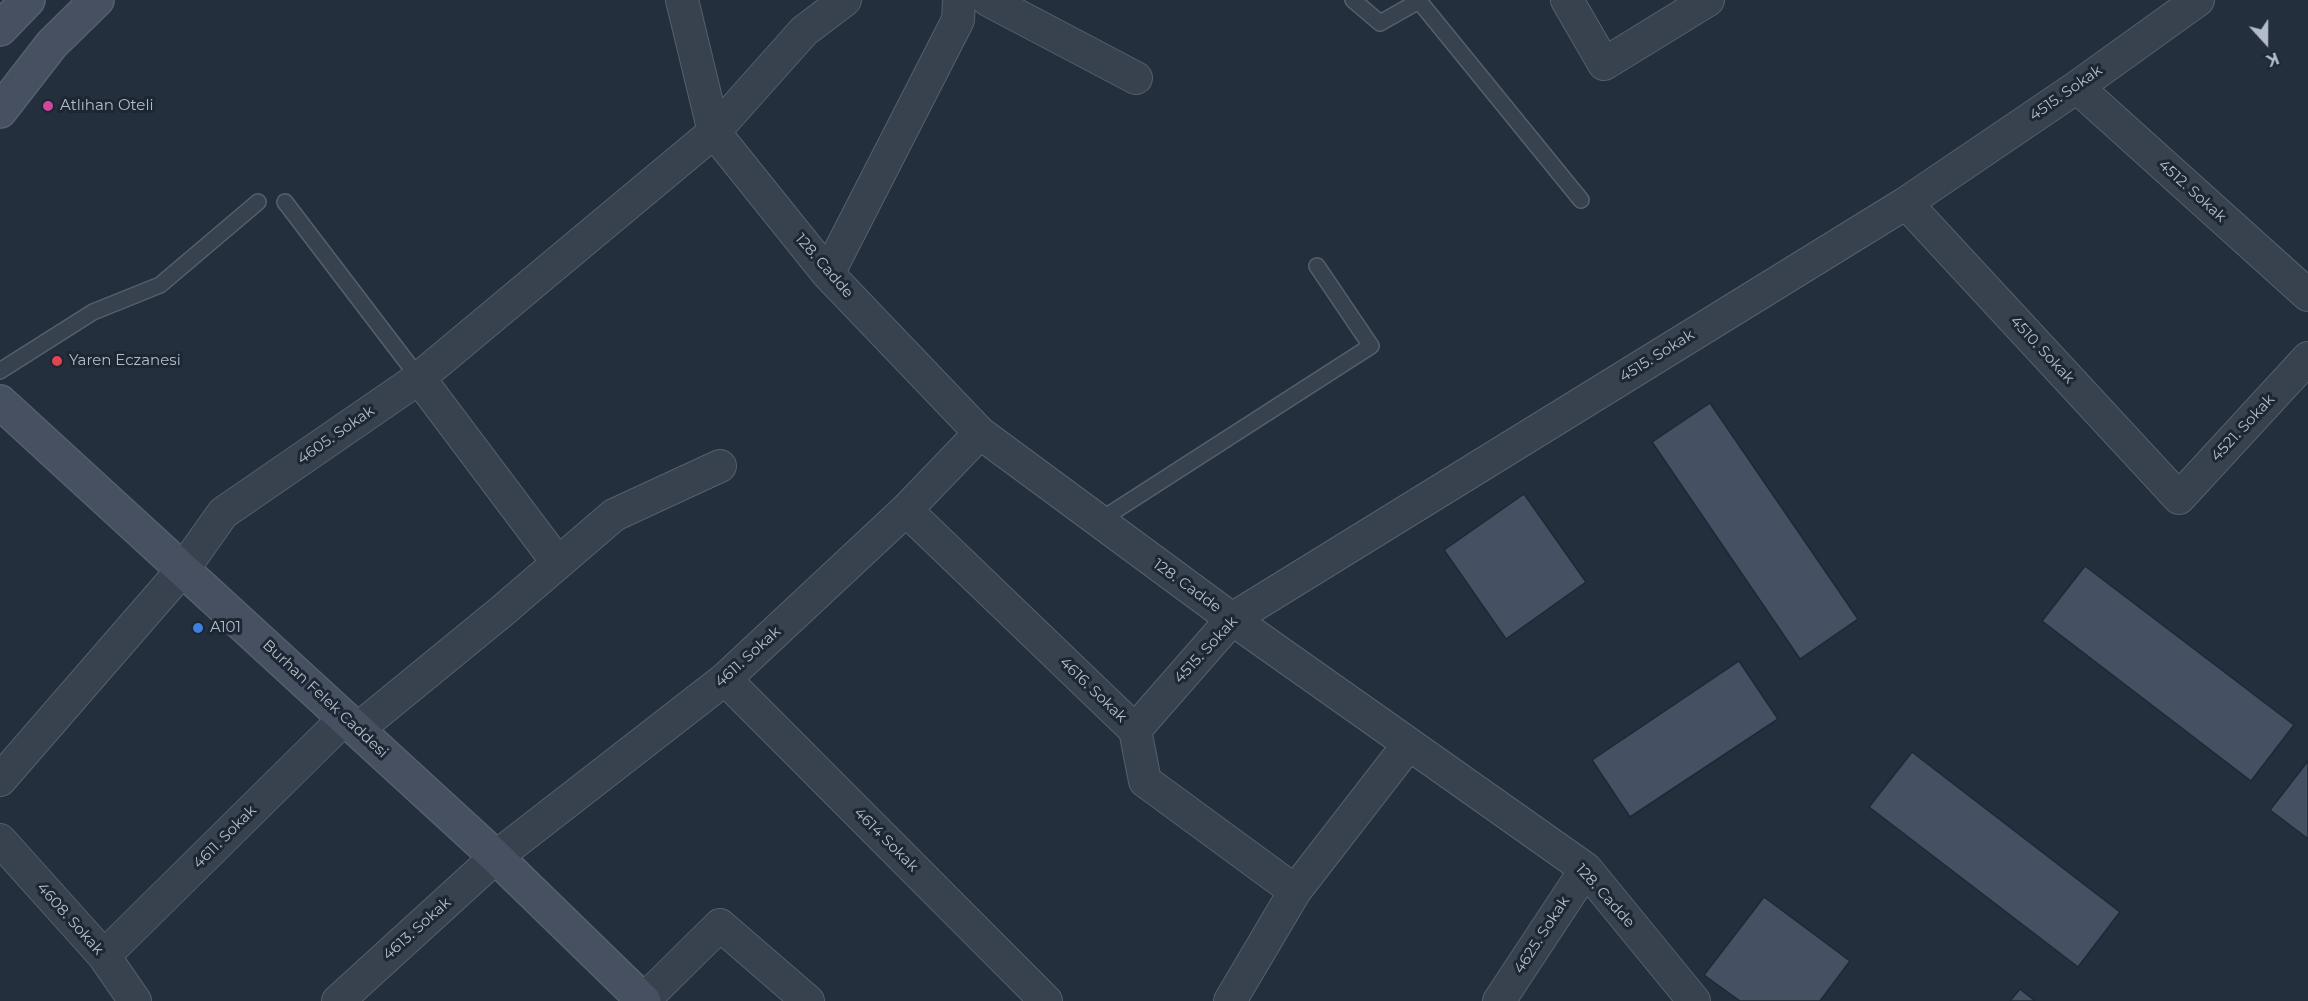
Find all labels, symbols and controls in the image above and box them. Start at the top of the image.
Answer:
north arrow [2236,12,2296,72]
text: K [2264,48,2282,70]
street label: 4515. Sokak [2026,61,2106,125]
place label: Atlıhan Oteli [60,97,153,115]
marker: Atlıhan Oteli [41,99,55,113]
street label: 4512. Sokak [2154,156,2230,226]
street label: 128. Cadde [791,230,857,302]
street label: 4510. Sokak [2006,312,2078,388]
street label: 4515. Sokak [1616,326,1698,386]
place label: Yaren Eczanesi [69,352,181,370]
marker: Yaren Eczanesi [50,354,64,368]
street label: 4521. Sokak [2208,391,2278,465]
street label: 4605. Sokak [294,402,378,468]
street label: 128. Cadde [1150,555,1224,617]
street label: 4515. Sokak [1171,613,1241,687]
place label: A101 [210,619,241,637]
marker: A101 [191,621,205,635]
street label: 4611. Sokak [711,623,785,691]
street label: Burhan Felek Caddesi [259,636,391,762]
street label: 4616. Sokak [1056,654,1130,726]
street label: 4611. Sokak [190,802,260,872]
street label: 4614 Sokak [850,804,922,876]
street label: 128. Cadde [1572,860,1638,932]
street label: 4608. Sokak [33,879,107,959]
street label: 4625. Sokak [1510,893,1574,977]
street label: 4613. Sokak [379,894,455,964]

